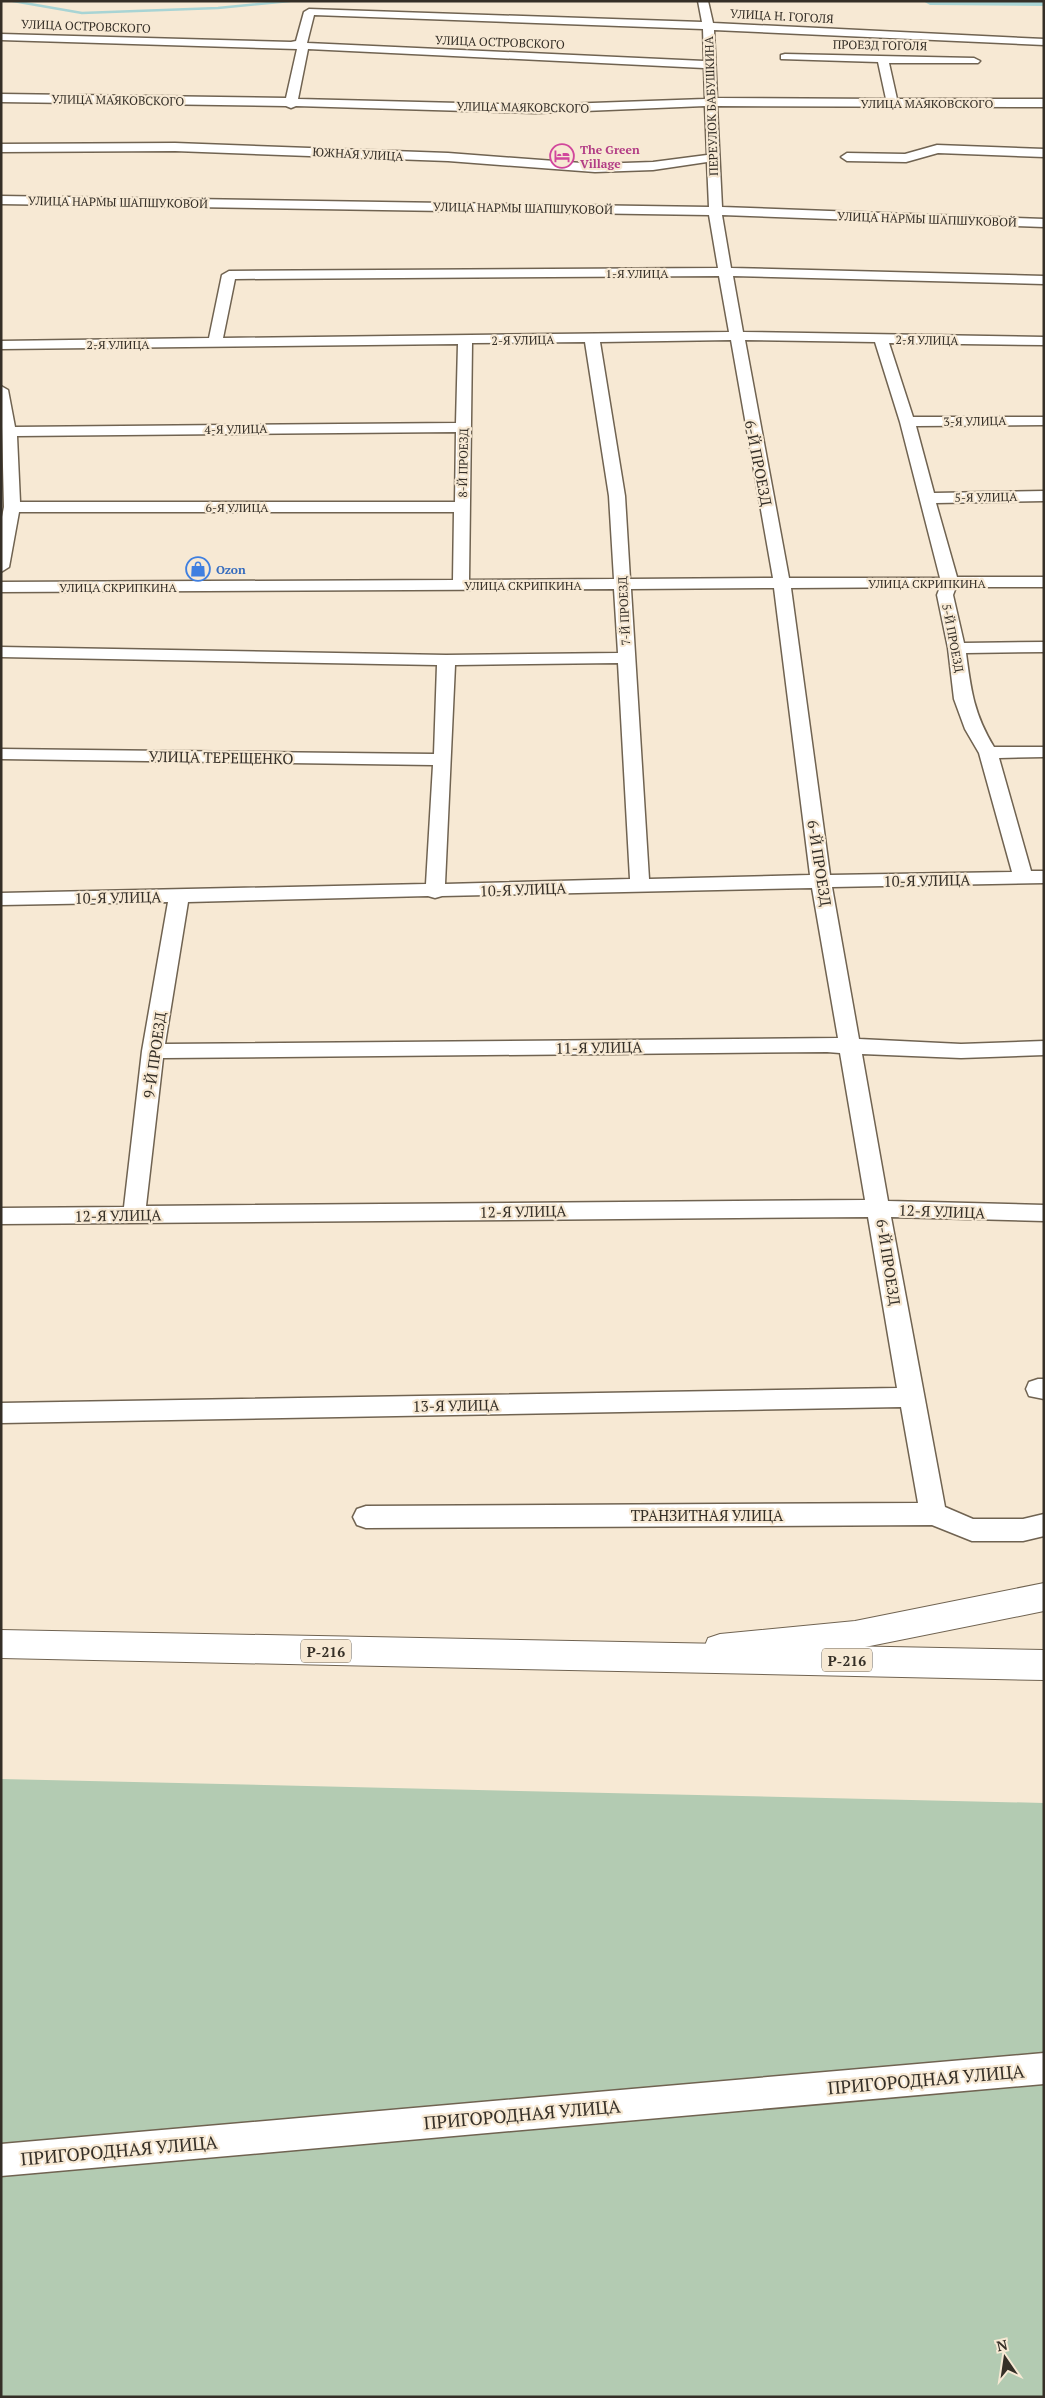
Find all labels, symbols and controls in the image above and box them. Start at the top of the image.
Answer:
street label: УЛИЦА Н. ГОГОЛЯ [730,6,834,26]
street label: УЛИЦА ОСТРОВСКОГО [21,16,151,36]
street label: УЛИЦА ОСТРОВСКОГО [435,32,565,52]
street label: ПЕРЕУЛОК БАБУШКИНА [701,35,721,176]
street label: ПРОЕЗД ГОГОЛЯ [833,37,928,53]
street label: УЛИЦА МАЯКОВСКОГО [52,91,185,109]
street label: УЛИЦА МАЯКОВСКОГО [861,96,993,111]
street label: УЛИЦА МАЯКОВСКОГО [457,98,590,116]
place label: The Green Village [580,142,640,171]
hotel icon: The Green Village [549,143,575,169]
street label: ЮЖНАЯ УЛИЦА [312,144,405,164]
street label: УЛИЦА НАРМЫ ШАПШУКОВОЙ [28,193,208,211]
street label: УЛИЦА НАРМЫ ШАПШУКОВОЙ [433,199,613,217]
street label: УЛИЦА НАРМЫ ШАПШУКОВОЙ [837,208,1017,230]
street label: 1-Я УЛИЦА [606,266,669,281]
street label: 2-Я УЛИЦА [491,332,555,348]
street label: 2-Я УЛИЦА [895,332,959,348]
street label: 2-Я УЛИЦА [87,337,150,352]
street label: 3-Я УЛИЦА [943,413,1007,429]
street label: 6-Й ПРОЕЗД [741,418,777,508]
street label: 4-Я УЛИЦА [204,421,268,437]
street label: 8-Й ПРОЕЗД [455,427,471,498]
street label: 5-Я УЛИЦА [954,489,1018,505]
street label: 6-Я УЛИЦА [206,500,269,515]
shop icon: Ozon [185,556,211,582]
place label: Ozon [216,562,246,577]
street label: 7-Й ПРОЕЗД [615,575,633,646]
street label: УЛИЦА СКРИПКИНА [868,576,987,591]
street label: УЛИЦА СКРИПКИНА [464,578,583,593]
street label: УЛИЦА СКРИПКИНА [59,580,178,595]
street label: 5-Й ПРОЕЗД [939,602,967,674]
street label: УЛИЦА ТЕРЕЩЕНКО [148,746,294,768]
street label: 6-Й ПРОЕЗД [803,818,837,908]
street label: 10-Я УЛИЦА [883,869,971,891]
street label: 10-Я УЛИЦА [479,877,567,901]
street label: 10-Я УЛИЦА [74,886,162,908]
street label: 9-Й ПРОЕЗД [138,1010,170,1099]
street label: 11-Я УЛИЦА [555,1036,643,1058]
street label: 12-Я УЛИЦА [898,1199,986,1223]
street label: 12-Я УЛИЦА [479,1200,567,1222]
street label: 12-Я УЛИЦА [74,1204,162,1226]
street label: 6-Й ПРОЕЗД [872,1217,906,1307]
street label: 13-Я УЛИЦА [412,1394,500,1416]
street label: ТРАНЗИТНАЯ УЛИЦА [631,1505,784,1525]
road number: Р-216 [301,1640,351,1662]
road number: Р-216 [822,1648,872,1672]
street label: ПРИГОРОДНАЯ УЛИЦА [827,2058,1026,2100]
street label: ПРИГОРОДНАЯ УЛИЦА [423,2093,622,2135]
street label: ПРИГОРОДНАЯ УЛИЦА [20,2129,219,2171]
north arrow [980,2333,1030,2383]
text: N [995,2334,1010,2355]

